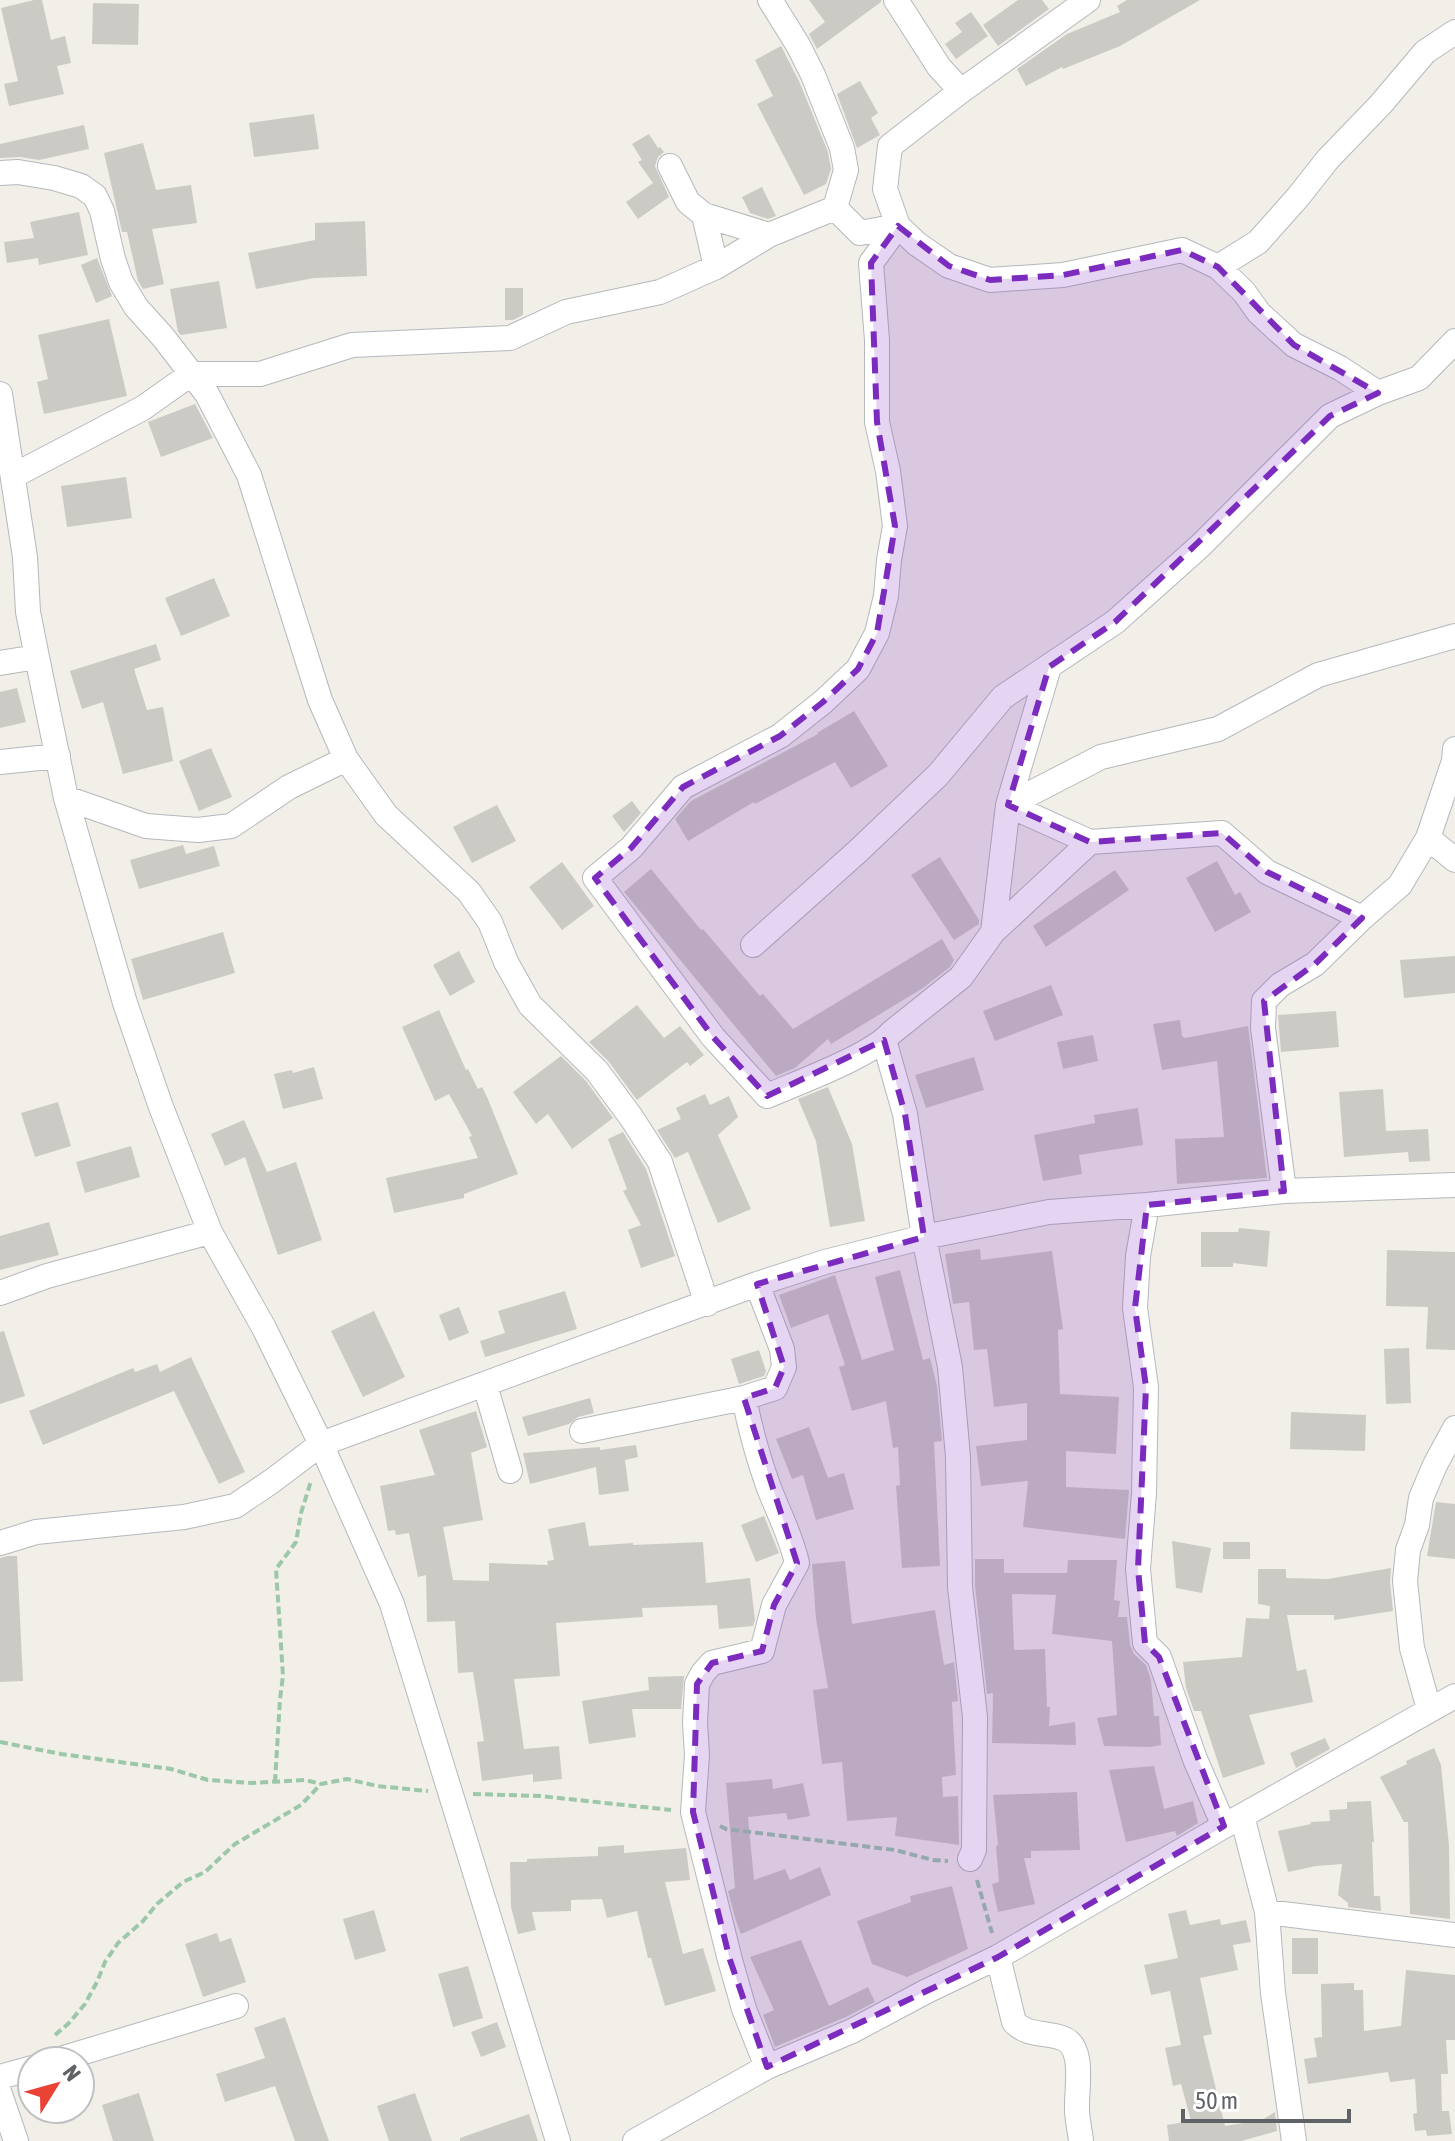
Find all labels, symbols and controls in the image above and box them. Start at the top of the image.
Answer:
north arrow [16,2045,96,2125]
text: N [58,2060,86,2086]
scale bar [1183,2073,1349,2123]
text: 50 m [1195,2087,1238,2114]

